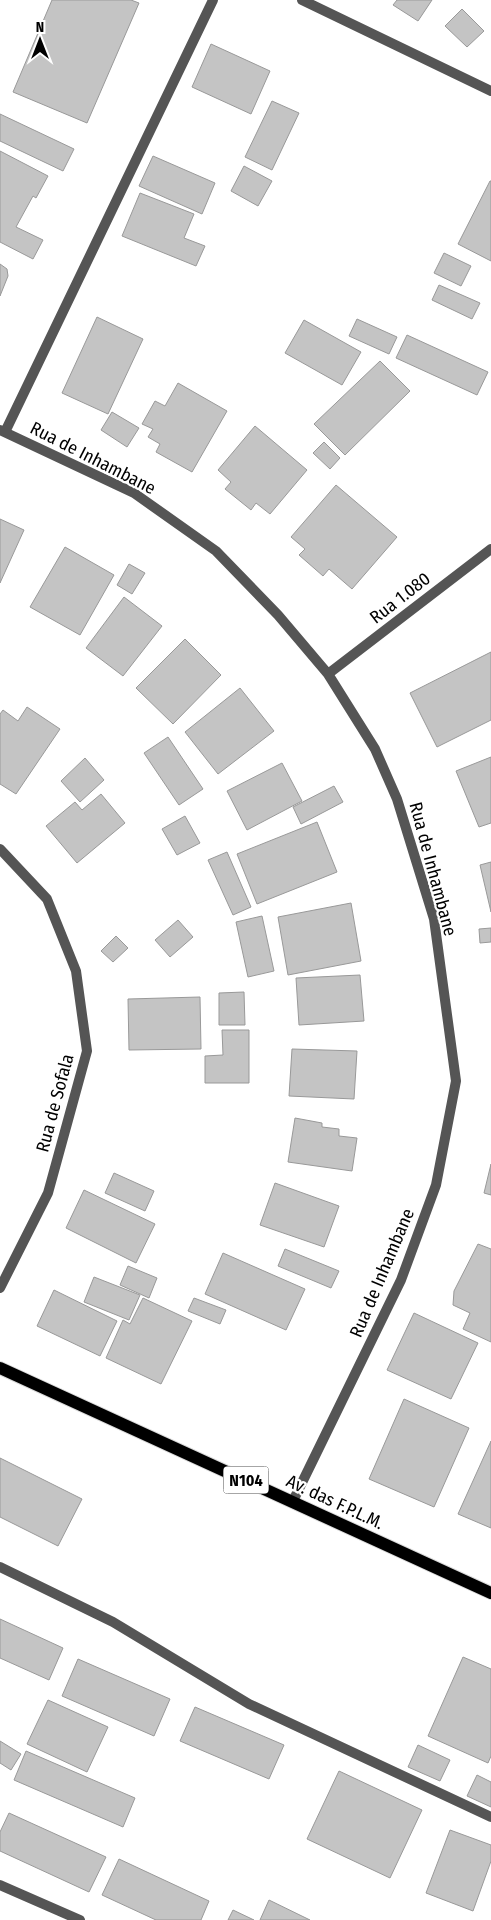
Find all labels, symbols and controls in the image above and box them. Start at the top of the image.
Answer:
north arrow [15,15,65,65]
text: N [36,19,44,36]
street label: Rua de Inhambane [27,417,160,499]
street label: Rua 1.080 [365,568,435,628]
street label: Rua de Inhambane [405,799,462,939]
street label: Rua de Sofala [31,1051,79,1154]
street label: Rua de Inhambane [345,1205,419,1341]
road number: N104 [224,1466,268,1494]
street label: Av. das F.P.L.M. [283,1470,387,1534]

